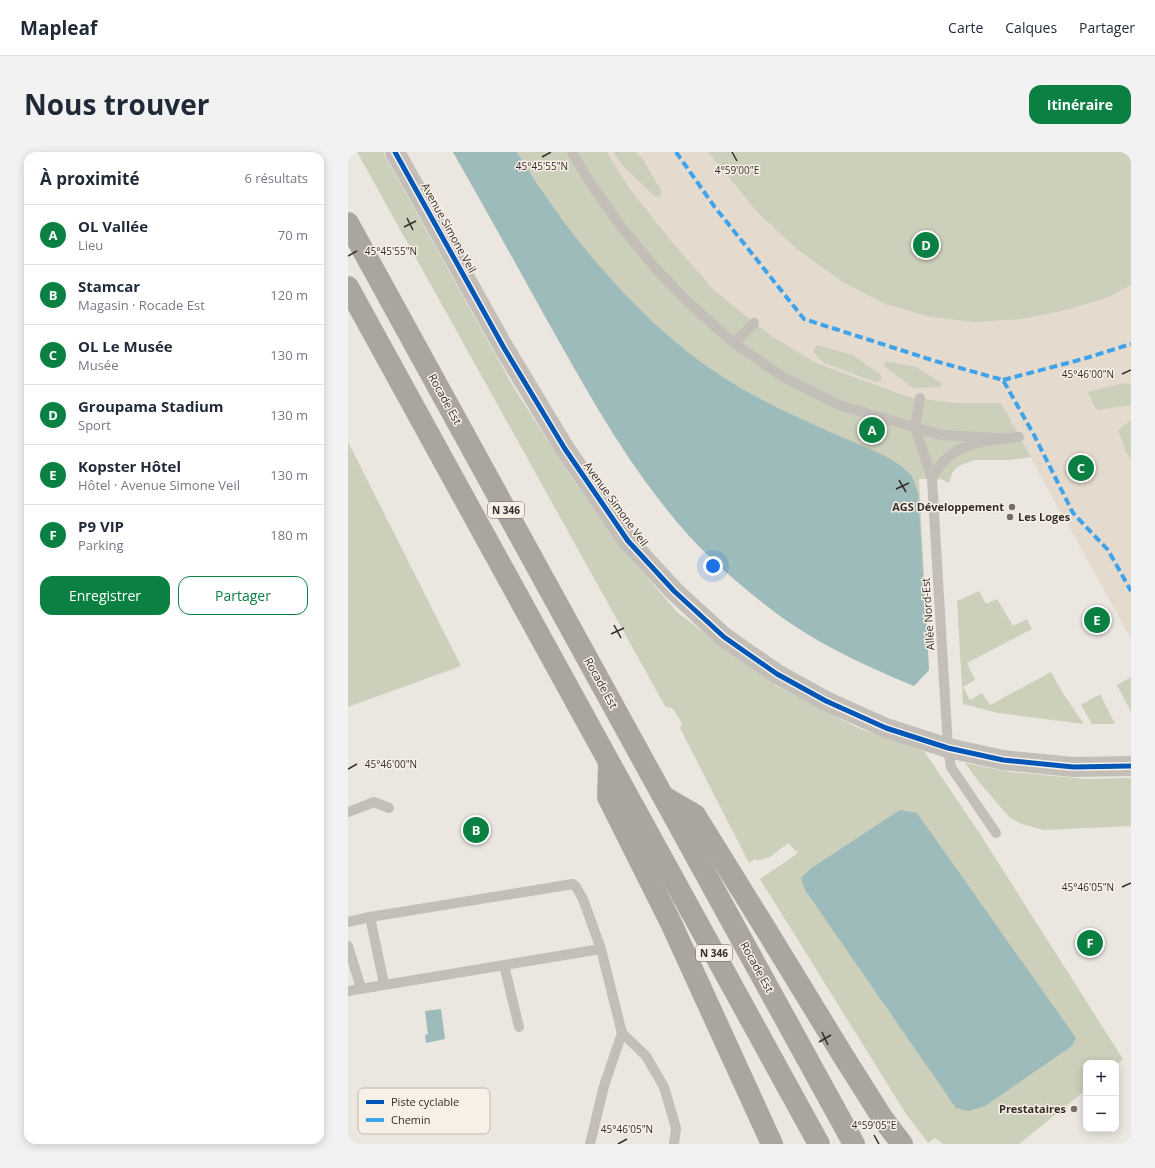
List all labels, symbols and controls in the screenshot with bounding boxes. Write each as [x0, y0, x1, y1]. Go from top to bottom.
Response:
text: Mapleaf [20, 15, 97, 41]
text: Carte [948, 18, 983, 37]
text: Calques [1005, 18, 1057, 37]
text: Partager [1079, 18, 1135, 37]
text: Nous trouver [24, 85, 210, 123]
button: Itinéraire [1029, 85, 1131, 124]
text: 45°45'55"N [516, 159, 568, 173]
text: 4°59'00"E [715, 163, 759, 177]
text: À proximité [40, 167, 139, 190]
text: 6 résultats [244, 169, 308, 187]
street label: Avenue Simone Veil [418, 180, 480, 275]
text: OL Vallée [78, 216, 148, 236]
text: A [49, 226, 57, 244]
text: 70 m [278, 226, 308, 244]
pin: D [913, 230, 939, 260]
text: Lieu [78, 236, 103, 254]
text: 45°45'55"N [365, 244, 417, 258]
text: Stamcar [78, 276, 140, 296]
text: B [49, 286, 57, 304]
text: 120 m [270, 286, 308, 304]
text: Magasin · Rocade Est [78, 296, 205, 314]
text: OL Le Musée [78, 336, 173, 356]
text: C [49, 346, 57, 364]
text: 130 m [270, 346, 308, 364]
text: Musée [78, 356, 118, 374]
text: 45°46'00"N [1062, 367, 1114, 381]
street label: Rocade Est [425, 371, 466, 427]
text: Groupama Stadium [78, 396, 224, 416]
text: D [48, 406, 58, 424]
text: 130 m [270, 406, 308, 424]
pin: A [859, 415, 885, 445]
text: Sport [78, 416, 111, 434]
pin: C [1068, 453, 1094, 483]
text: Kopster Hôtel [78, 456, 181, 476]
street label: Avenue Simone Veil [581, 459, 652, 549]
text: E [49, 466, 57, 484]
text: 130 m [270, 466, 308, 484]
text: Hôtel · Avenue Simone Veil [78, 476, 240, 494]
place label: AGS Développement [892, 499, 1004, 514]
road number: N 346 [488, 502, 524, 518]
marker: AGS Développement [1007, 502, 1017, 512]
place label: Les Loges [1018, 509, 1071, 524]
marker: Les Loges [1005, 512, 1015, 522]
text: P9 VIP [78, 516, 124, 536]
text: F [49, 526, 57, 544]
text: 180 m [270, 526, 308, 544]
text: Parking [78, 536, 124, 554]
your location [703, 556, 723, 576]
button: Enregistrer [40, 576, 170, 615]
button: Partager [178, 576, 308, 615]
street label: Allée Nord-Est [917, 577, 938, 651]
pin: E [1084, 605, 1110, 635]
street label: Rocade Est [581, 655, 622, 711]
text: 45°46'00"N [365, 757, 417, 771]
pin: B [463, 815, 489, 845]
text: 45°46'05"N [1062, 880, 1114, 894]
pin: F [1077, 928, 1103, 958]
street label: Rocade Est [737, 939, 778, 995]
road number: N 346 [696, 945, 732, 961]
map controls [1083, 1060, 1119, 1132]
button: + [1083, 1060, 1119, 1096]
legend [358, 1088, 490, 1134]
text: Piste cyclable [391, 1094, 459, 1109]
button: − [1083, 1096, 1119, 1132]
place label: Prestataires [999, 1101, 1067, 1116]
marker: Prestataires [1069, 1104, 1079, 1114]
text: Chemin [391, 1112, 431, 1127]
text: 4°59'05"E [852, 1118, 896, 1132]
text: 45°46'05"N [601, 1122, 653, 1136]

